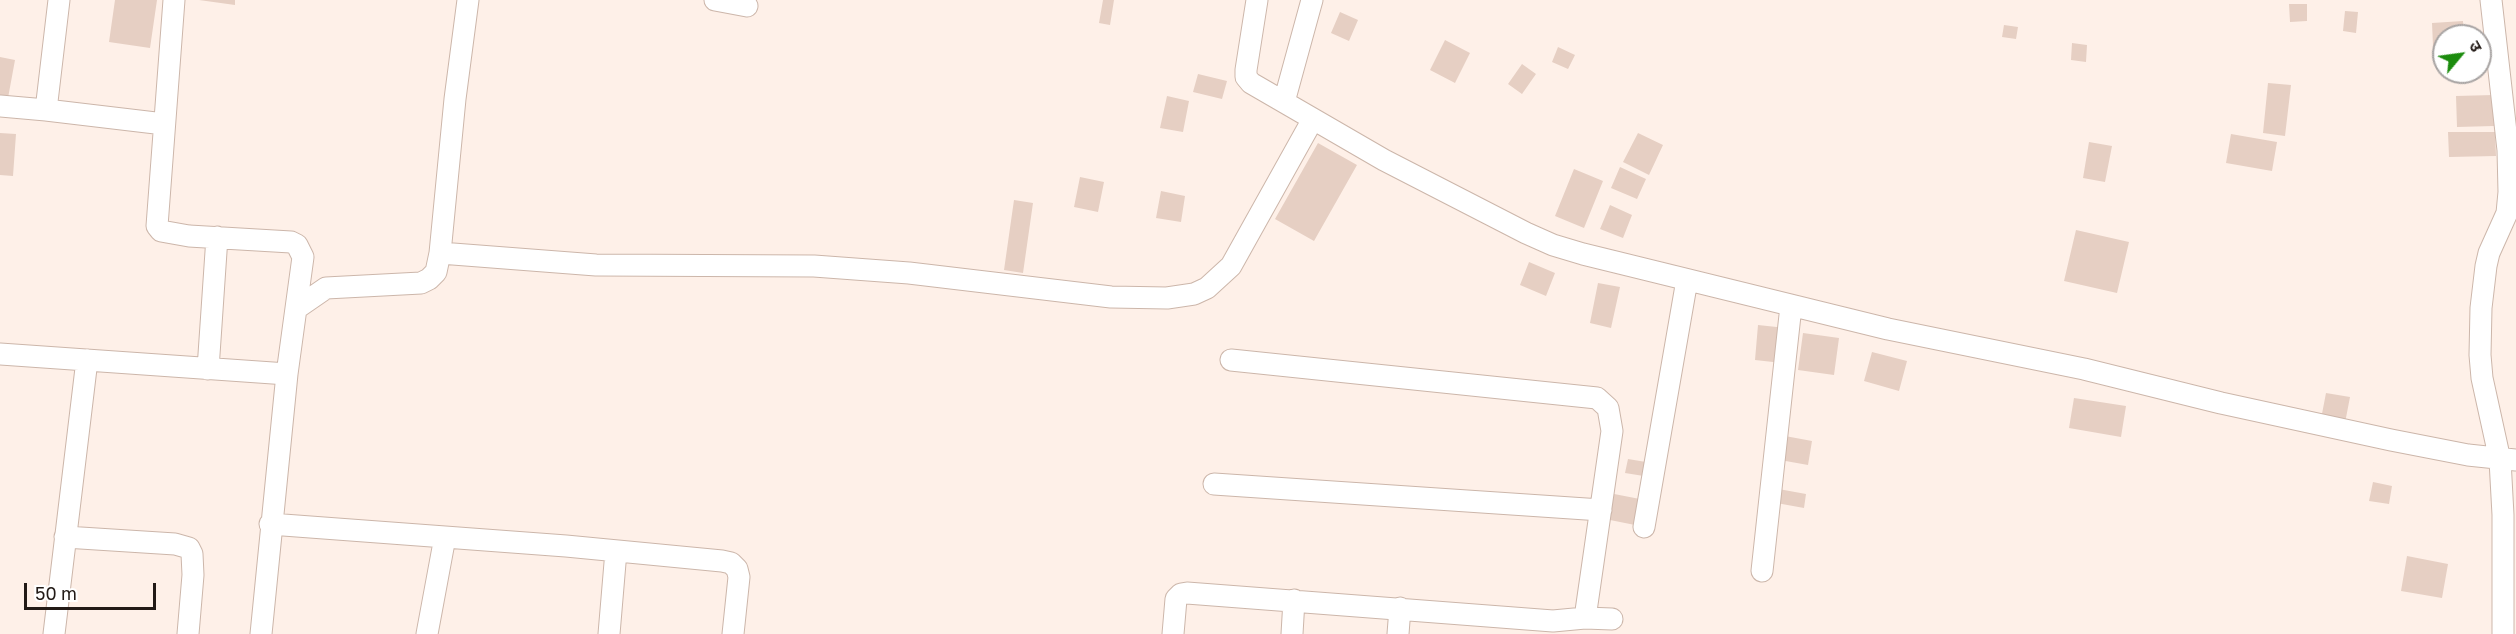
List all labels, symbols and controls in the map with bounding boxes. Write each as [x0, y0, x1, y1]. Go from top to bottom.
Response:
north arrow [2432, 24, 2492, 84]
text: उ [2465, 37, 2487, 55]
scale bar [27, 571, 159, 609]
text: 50 m [35, 582, 77, 604]

